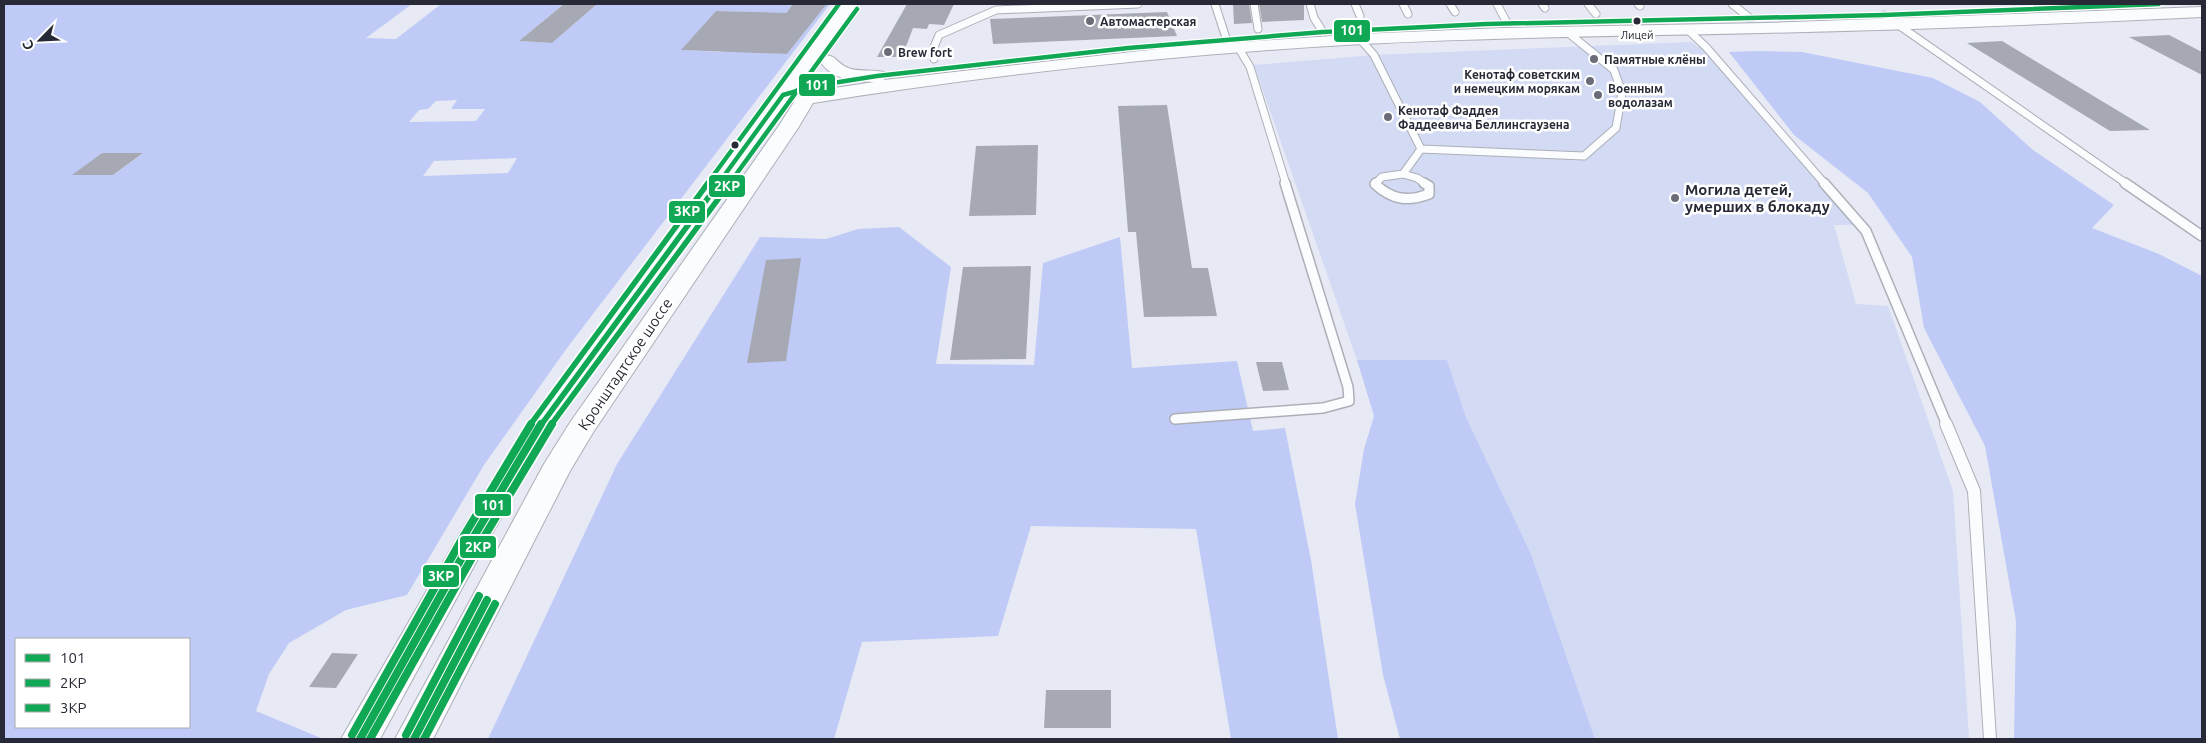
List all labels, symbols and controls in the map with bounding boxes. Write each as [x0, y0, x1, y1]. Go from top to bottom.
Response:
north arrow [15, 15, 65, 65]
marker: Автомастерская [1084, 15, 1096, 27]
place label: Автомастерская [1100, 15, 1196, 28]
marker: Лицей [1632, 16, 1642, 26]
line badge: 101 [1333, 19, 1371, 43]
text: 101 [1340, 22, 1364, 38]
place label: Лицей [1620, 29, 1654, 41]
text: С [19, 38, 37, 53]
marker: Brew fort [882, 46, 894, 58]
place label: Brew fort [898, 46, 952, 59]
marker: Памятные клёны [1588, 53, 1600, 65]
place label: Памятные клёны [1604, 53, 1706, 66]
place label: Кенотаф советским и немецким морякам [1454, 68, 1580, 95]
line badge: 101 [798, 73, 836, 97]
marker: Кенотаф советским и немецким морякам [1584, 75, 1596, 87]
text: 101 [805, 77, 829, 93]
place label: Военным водолазам [1608, 82, 1673, 109]
marker: Военным водолазам [1592, 89, 1604, 101]
place label: Кенотаф Фаддея Фаддеевича Беллинсгаузена [1398, 104, 1569, 131]
marker: Кенотаф Фаддея Фаддеевича Беллинсгаузена [1382, 111, 1394, 123]
unlabelled marker [730, 140, 740, 150]
line badge: 2КР [708, 174, 746, 198]
text: 2КР [714, 178, 740, 194]
place label: Могила детей, умерших в блокаду [1685, 181, 1830, 215]
marker: Могила детей, умерших в блокаду [1669, 192, 1681, 204]
line badge: 3КР [668, 200, 706, 224]
text: 3КР [674, 203, 700, 219]
street label: Кронштадтское шоссе [574, 295, 676, 433]
line badge: 101 [474, 493, 512, 517]
text: 101 [481, 497, 505, 513]
line badge: 2КР [459, 535, 497, 559]
text: 2КР [465, 539, 491, 555]
line badge: 3КР [422, 564, 460, 588]
text: 3КР [428, 568, 454, 584]
legend [15, 638, 190, 728]
text: 101 [60, 649, 85, 666]
text: 2КР [60, 674, 87, 691]
text: 3КР [60, 699, 87, 716]

